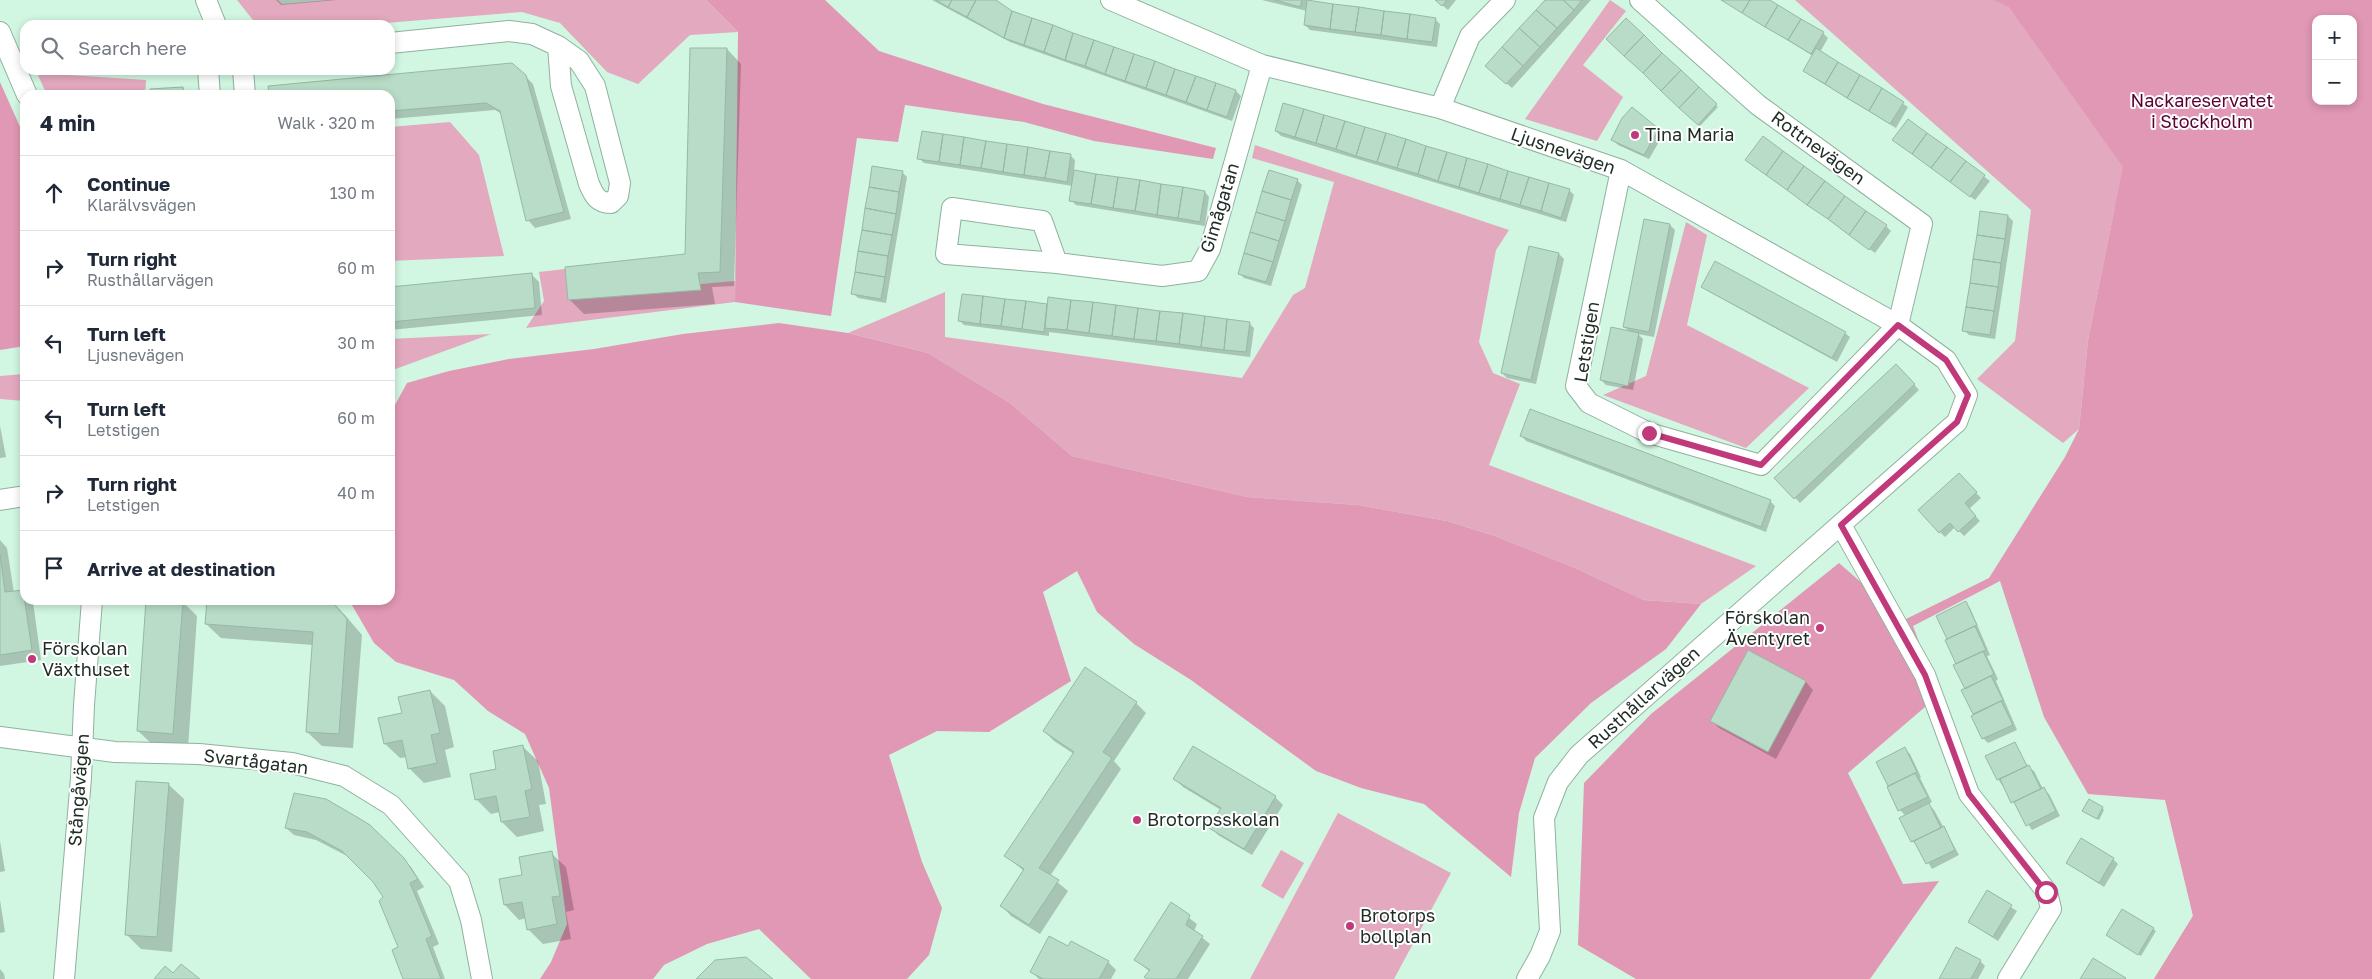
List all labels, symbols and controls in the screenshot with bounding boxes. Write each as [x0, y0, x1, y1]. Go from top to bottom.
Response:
map controls [2312, 15, 2357, 105]
button: + [2312, 15, 2357, 60]
search box [20, 20, 395, 75]
icon: search [38, 34, 66, 62]
text: Search here [78, 36, 187, 59]
button: − [2312, 60, 2357, 105]
park label: Nackareservatet i Stockholm [2130, 89, 2274, 132]
street label: Rottnevägen [1767, 106, 1870, 189]
text: 4 min [40, 110, 95, 136]
text: Walk · 320 m [278, 113, 375, 133]
street label: Ljusnevägen [1508, 122, 1619, 178]
place label: Tina Maria [1645, 123, 1734, 145]
marker: Tina Maria [1629, 129, 1641, 141]
street label: Gimågatan [1195, 160, 1243, 255]
text: Continue [87, 172, 170, 195]
icon: ahead [40, 179, 68, 207]
text: 130 m [330, 183, 375, 203]
text: Klarälvsvägen [87, 195, 196, 215]
text: Turn right [87, 247, 177, 270]
icon: right [40, 254, 68, 282]
text: 60 m [337, 258, 375, 278]
text: Rusthållarvägen [87, 270, 214, 290]
street label: Letstigen [1569, 300, 1603, 384]
text: Turn left [87, 322, 166, 345]
icon: left [40, 329, 68, 357]
text: 30 m [338, 333, 375, 353]
text: Ljusnevägen [87, 345, 184, 365]
text: Turn left [87, 397, 166, 420]
icon: left [40, 404, 68, 432]
text: 60 m [337, 408, 375, 428]
text: Letstigen [87, 420, 160, 440]
route end [1638, 422, 1661, 445]
text: Turn right [87, 472, 177, 495]
icon: right [40, 479, 68, 507]
text: 40 m [337, 483, 375, 503]
text: Letstigen [87, 495, 160, 515]
icon: arrive [40, 554, 68, 582]
text: Arrive at destination [87, 557, 275, 580]
place label: Förskolan Äventyret [1725, 606, 1810, 649]
marker: Förskolan Äventyret [1814, 622, 1826, 634]
place label: Förskolan Växthuset [42, 637, 130, 680]
street label: Rusthållarvägen [1583, 641, 1704, 753]
marker: Förskolan Växthuset [26, 653, 38, 665]
street label: Stångåvägen [63, 733, 93, 847]
street label: Svartågatan [203, 744, 310, 778]
place label: Brotorpsskolan [1147, 808, 1279, 830]
marker: Brotorpsskolan [1131, 814, 1143, 826]
route start [2035, 881, 2058, 904]
place label: Brotorps bollplan [1360, 904, 1435, 947]
marker: Brotorps bollplan [1344, 920, 1356, 932]

